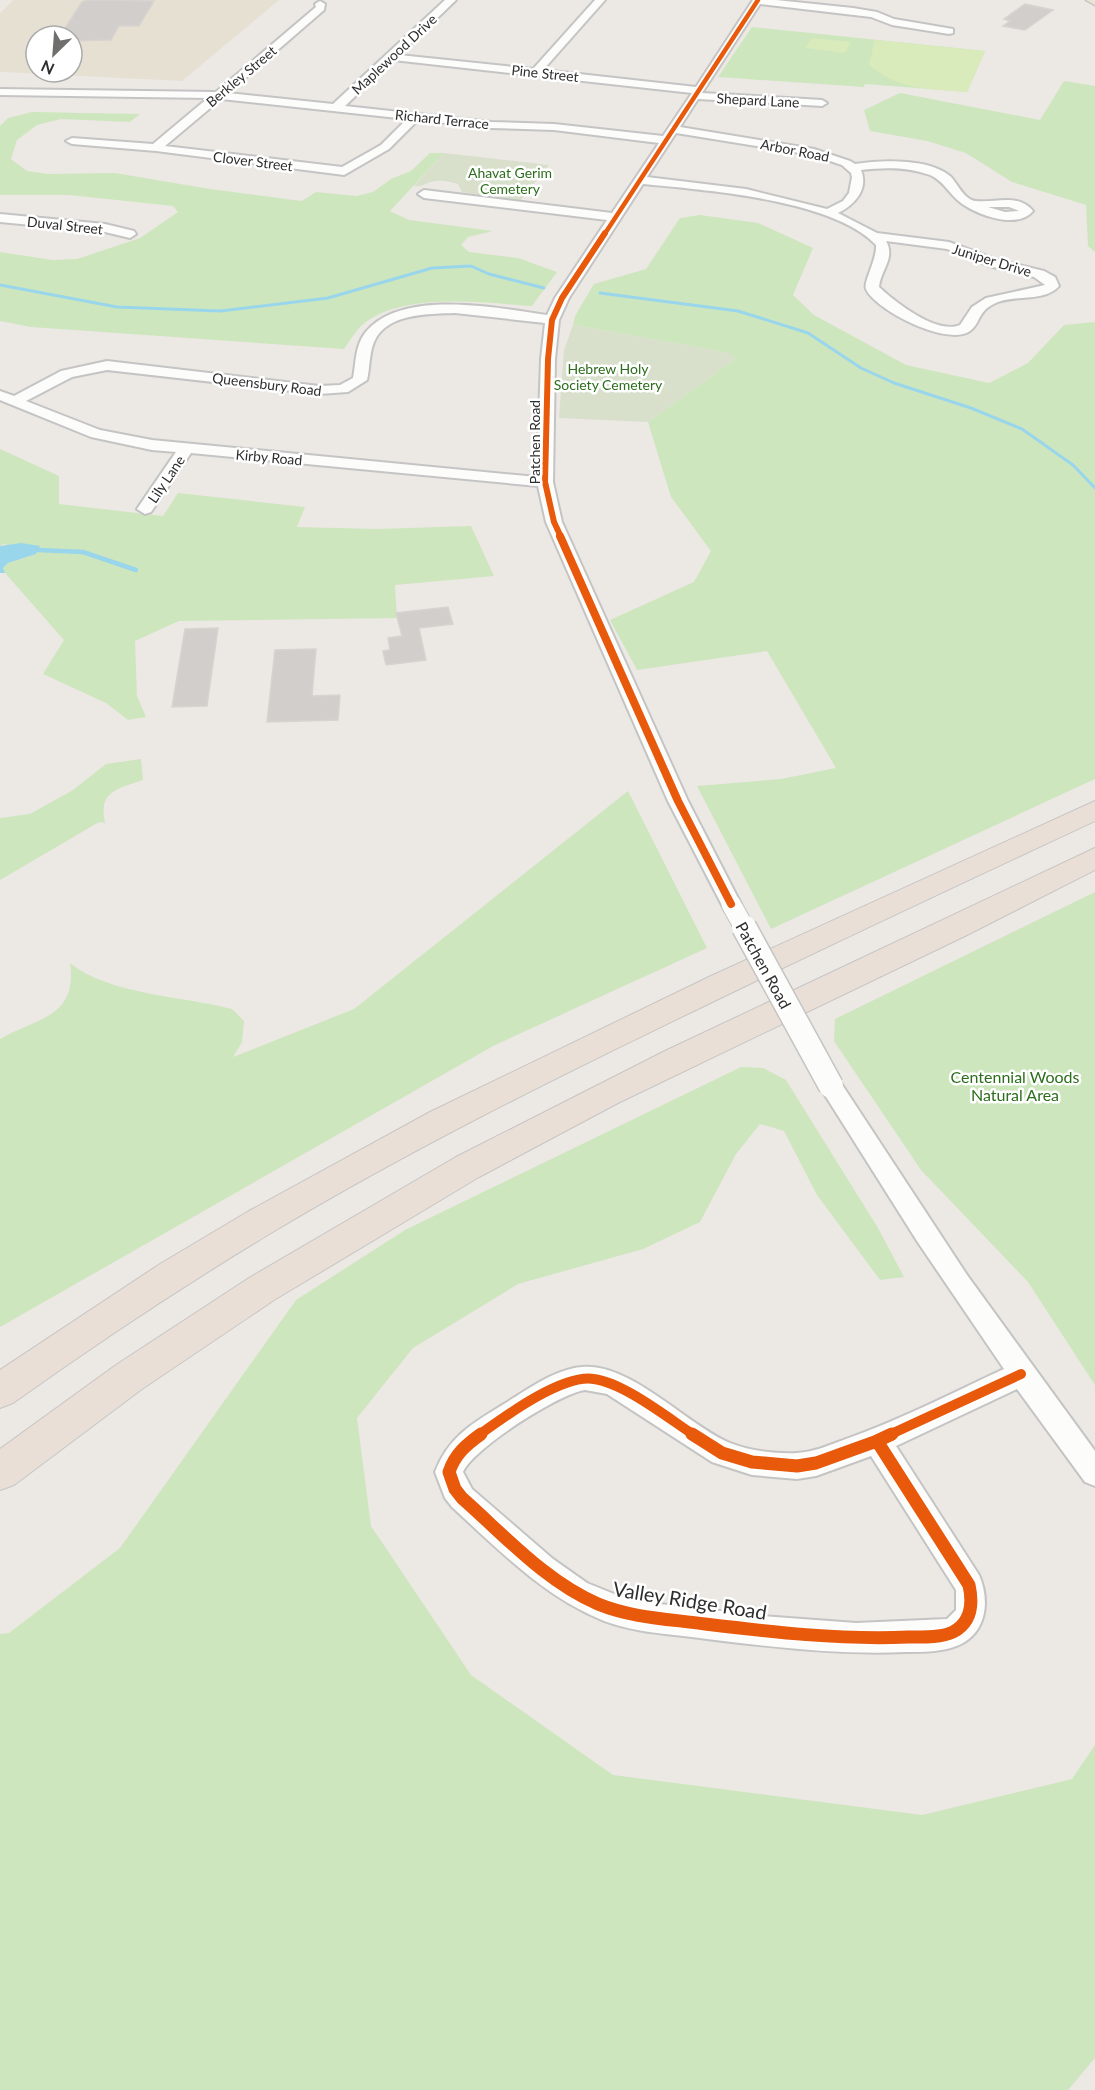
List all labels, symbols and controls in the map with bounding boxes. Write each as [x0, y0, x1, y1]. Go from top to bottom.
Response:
street label: Maplewood Drive [348, 10, 440, 98]
north arrow [24, 24, 84, 84]
street label: Berkley Street [202, 42, 280, 110]
text: N [38, 57, 57, 79]
street label: Pine Street [511, 61, 579, 85]
street label: Shepard Lane [716, 89, 800, 111]
street label: Richard Terrace [394, 106, 490, 132]
street label: Arbor Road [759, 135, 831, 165]
street label: Clover Street [212, 148, 294, 174]
park label: Ahavat Gerim Cemetery [468, 164, 552, 197]
street label: Duval Street [26, 213, 104, 237]
street label: Juniper Drive [950, 240, 1034, 280]
park label: Hebrew Holy Society Cemetery [554, 360, 663, 393]
street label: Queensbury Road [211, 369, 323, 399]
street label: Patchen Road [526, 400, 543, 484]
street label: Kirby Road [235, 446, 303, 468]
street label: Lily Lane [144, 452, 188, 506]
street label: Patchen Road [732, 918, 796, 1012]
park label: Centennial Woods Natural Area [951, 1067, 1080, 1104]
street label: Valley Ridge Road [611, 1576, 769, 1624]

